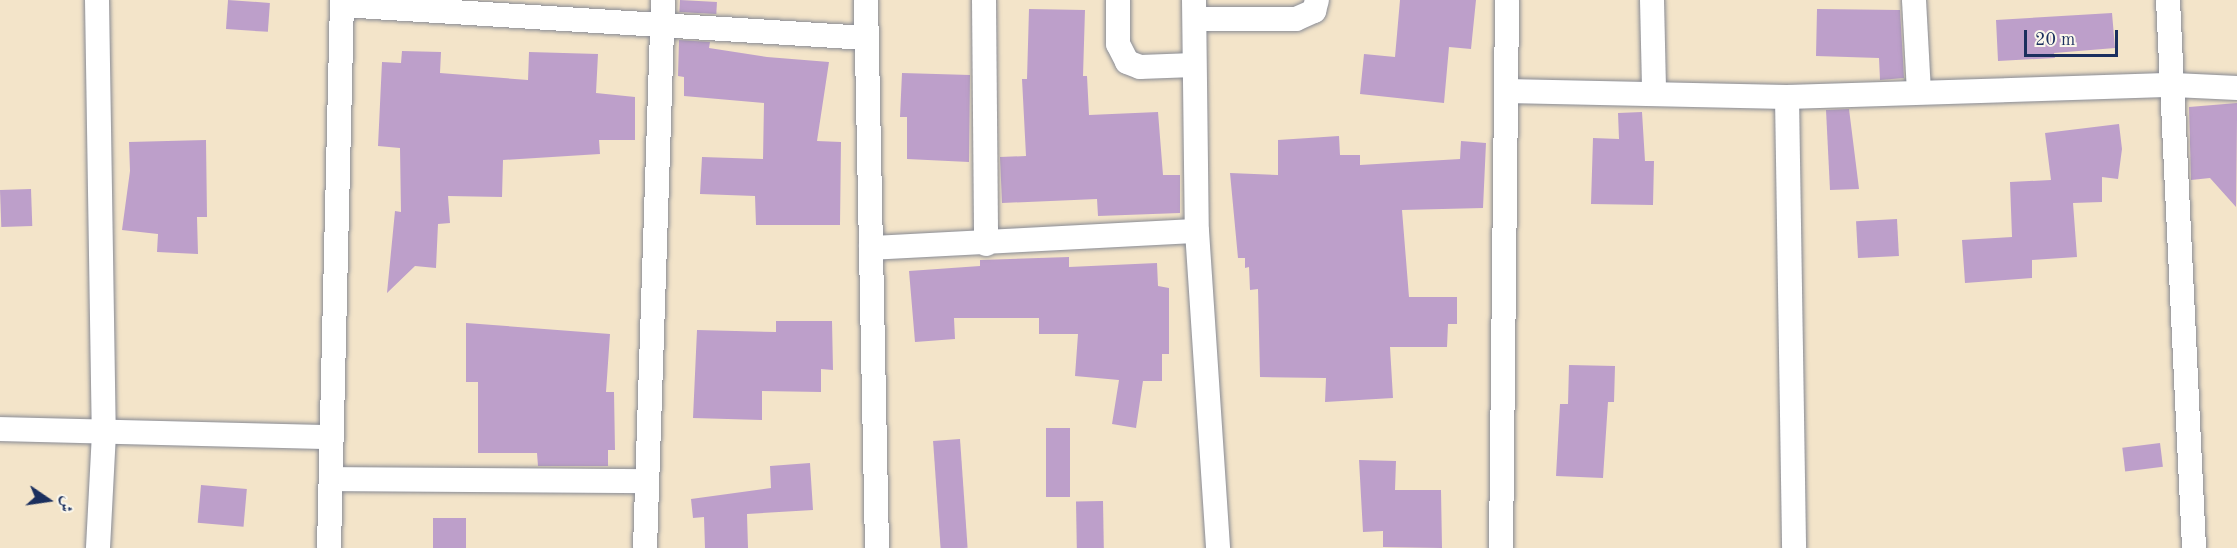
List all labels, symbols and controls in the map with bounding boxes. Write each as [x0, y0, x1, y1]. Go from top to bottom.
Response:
scale bar [2027, 18, 2122, 56]
text: 20 m [2035, 31, 2075, 49]
north arrow [18, 470, 78, 530]
text: ش [56, 495, 75, 514]

